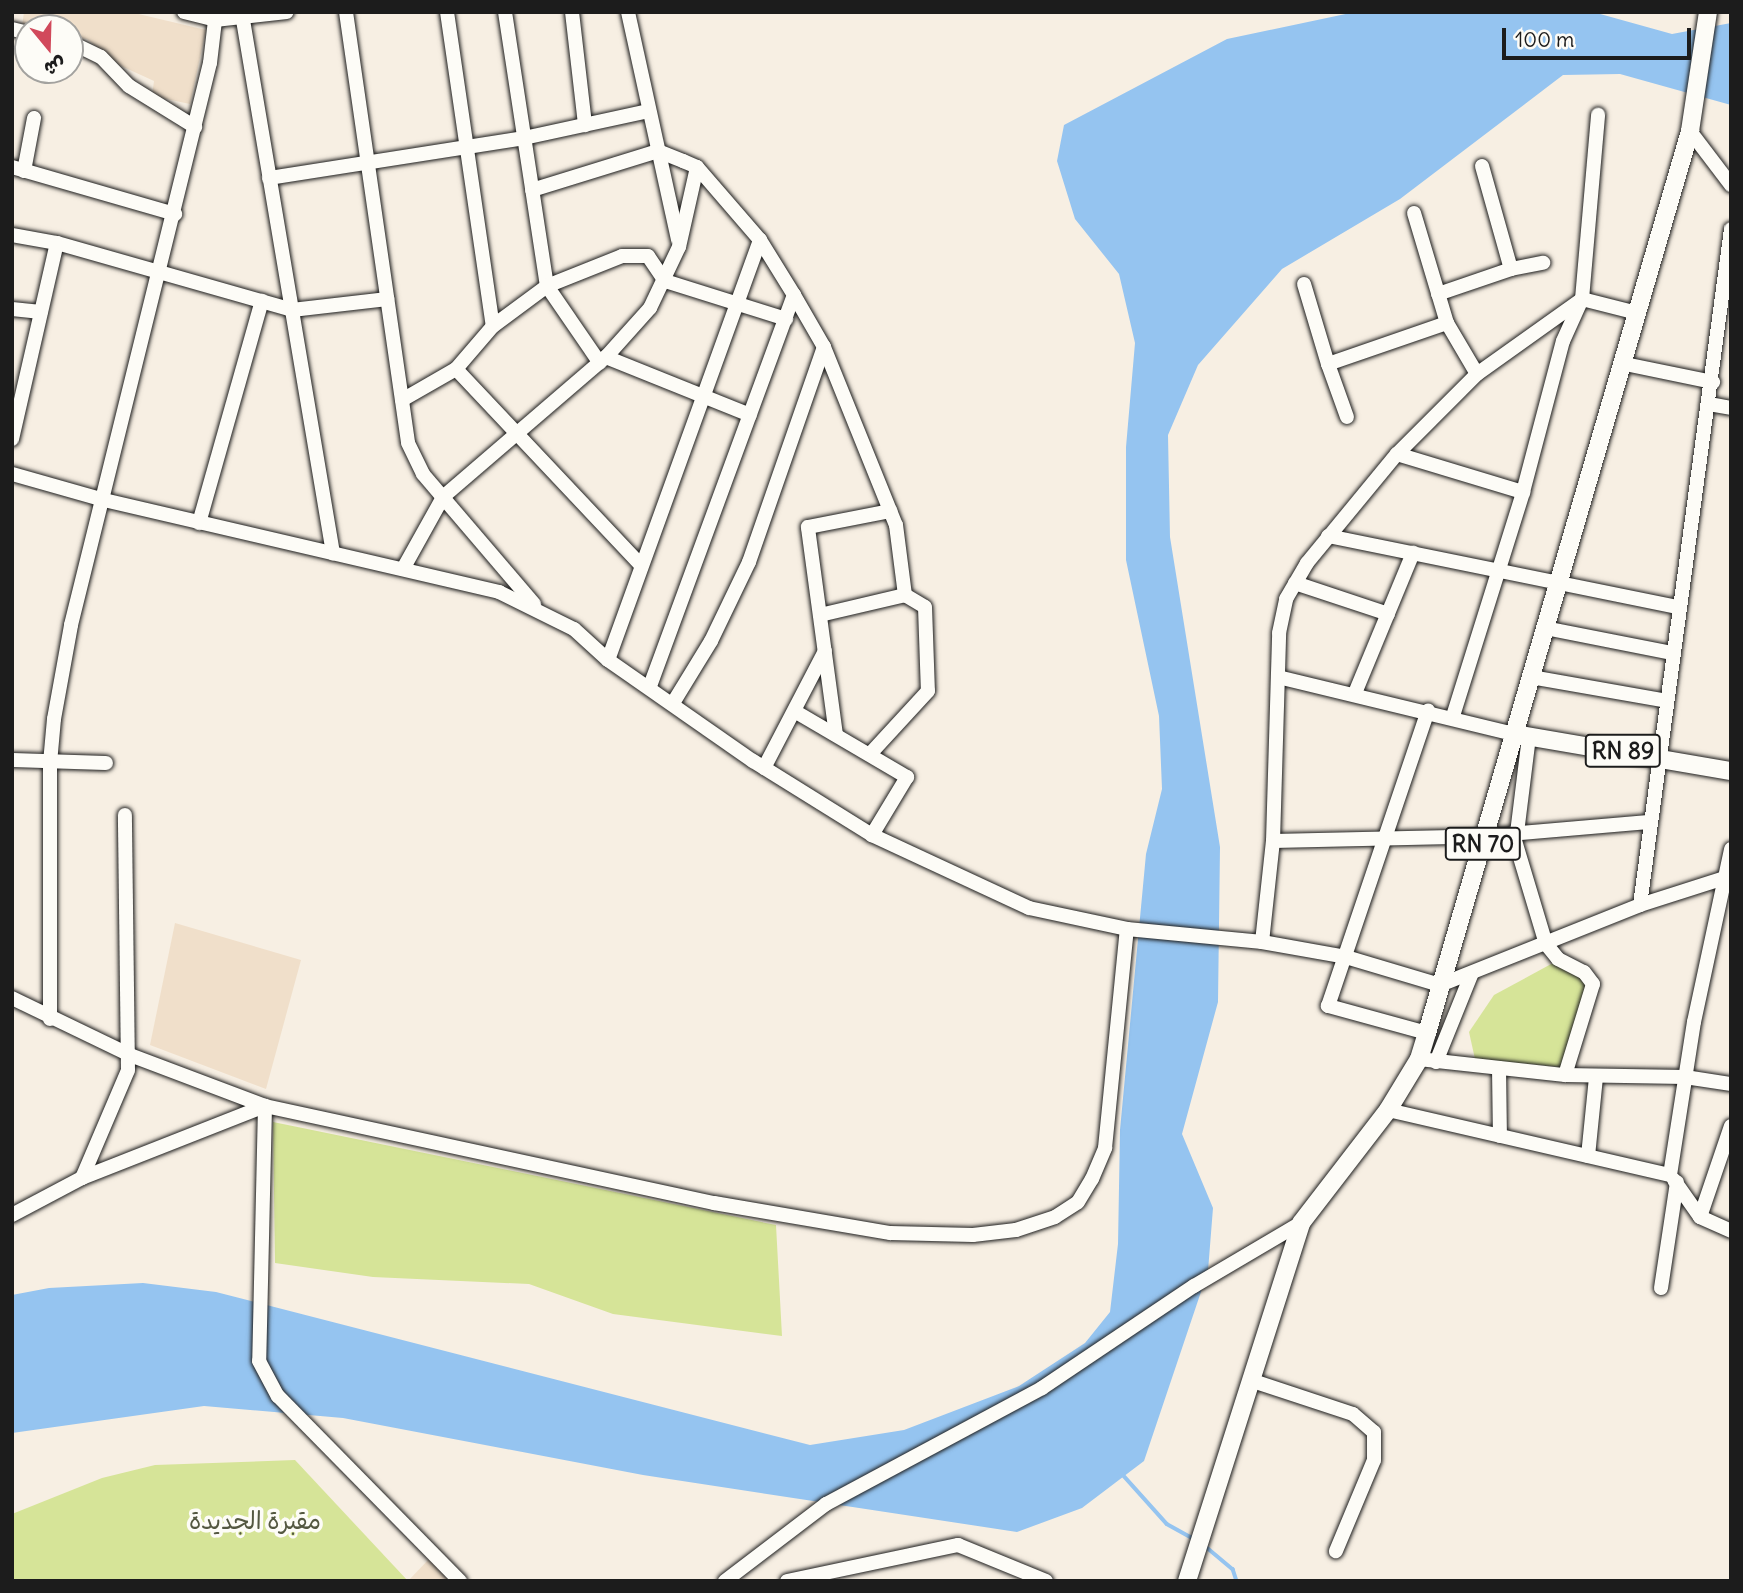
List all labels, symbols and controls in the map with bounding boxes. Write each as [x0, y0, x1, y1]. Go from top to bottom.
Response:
north arrow [14, 14, 84, 84]
scale bar [1505, 14, 1694, 58]
text: 100 m [1515, 26, 1574, 53]
text: ش [41, 52, 69, 82]
road number: RN 89 [1584, 732, 1662, 771]
road number: RN 70 [1444, 824, 1522, 864]
park label: مقبرة الجديدة [189, 1507, 321, 1535]

